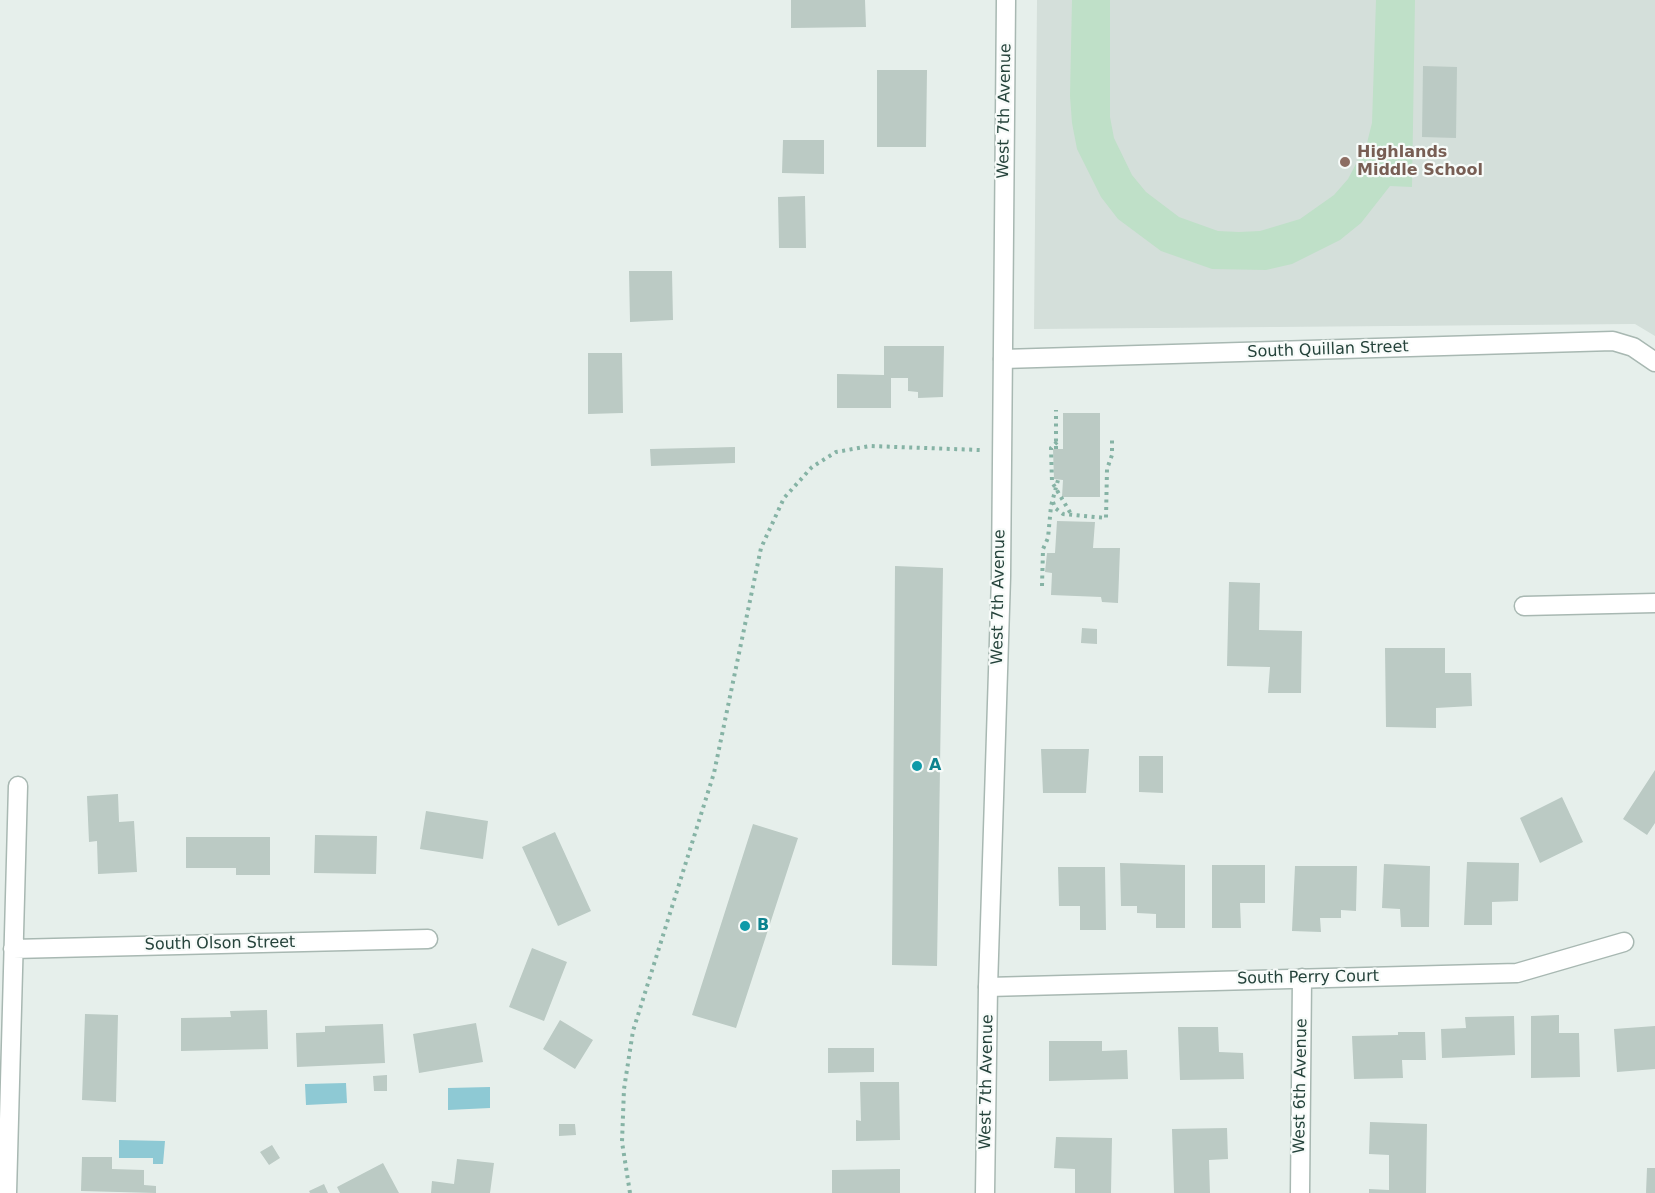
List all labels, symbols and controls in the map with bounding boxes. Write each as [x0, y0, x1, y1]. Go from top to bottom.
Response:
street label: West 7th Avenue [994, 43, 1016, 179]
place label: Highlands Middle School [1357, 143, 1483, 181]
marker: Highlands Middle School [1338, 155, 1352, 169]
street label: South Quillan Street [1247, 338, 1409, 362]
street label: West 7th Avenue [988, 529, 1010, 665]
place label: A [929, 756, 941, 776]
marker: A [910, 759, 924, 773]
place label: B [757, 916, 769, 936]
marker: B [738, 919, 752, 933]
street label: South Olson Street [145, 933, 295, 955]
street label: South Perry Court [1237, 967, 1379, 989]
street label: West 7th Avenue [976, 1014, 998, 1150]
street label: West 6th Avenue [1290, 1018, 1312, 1154]

